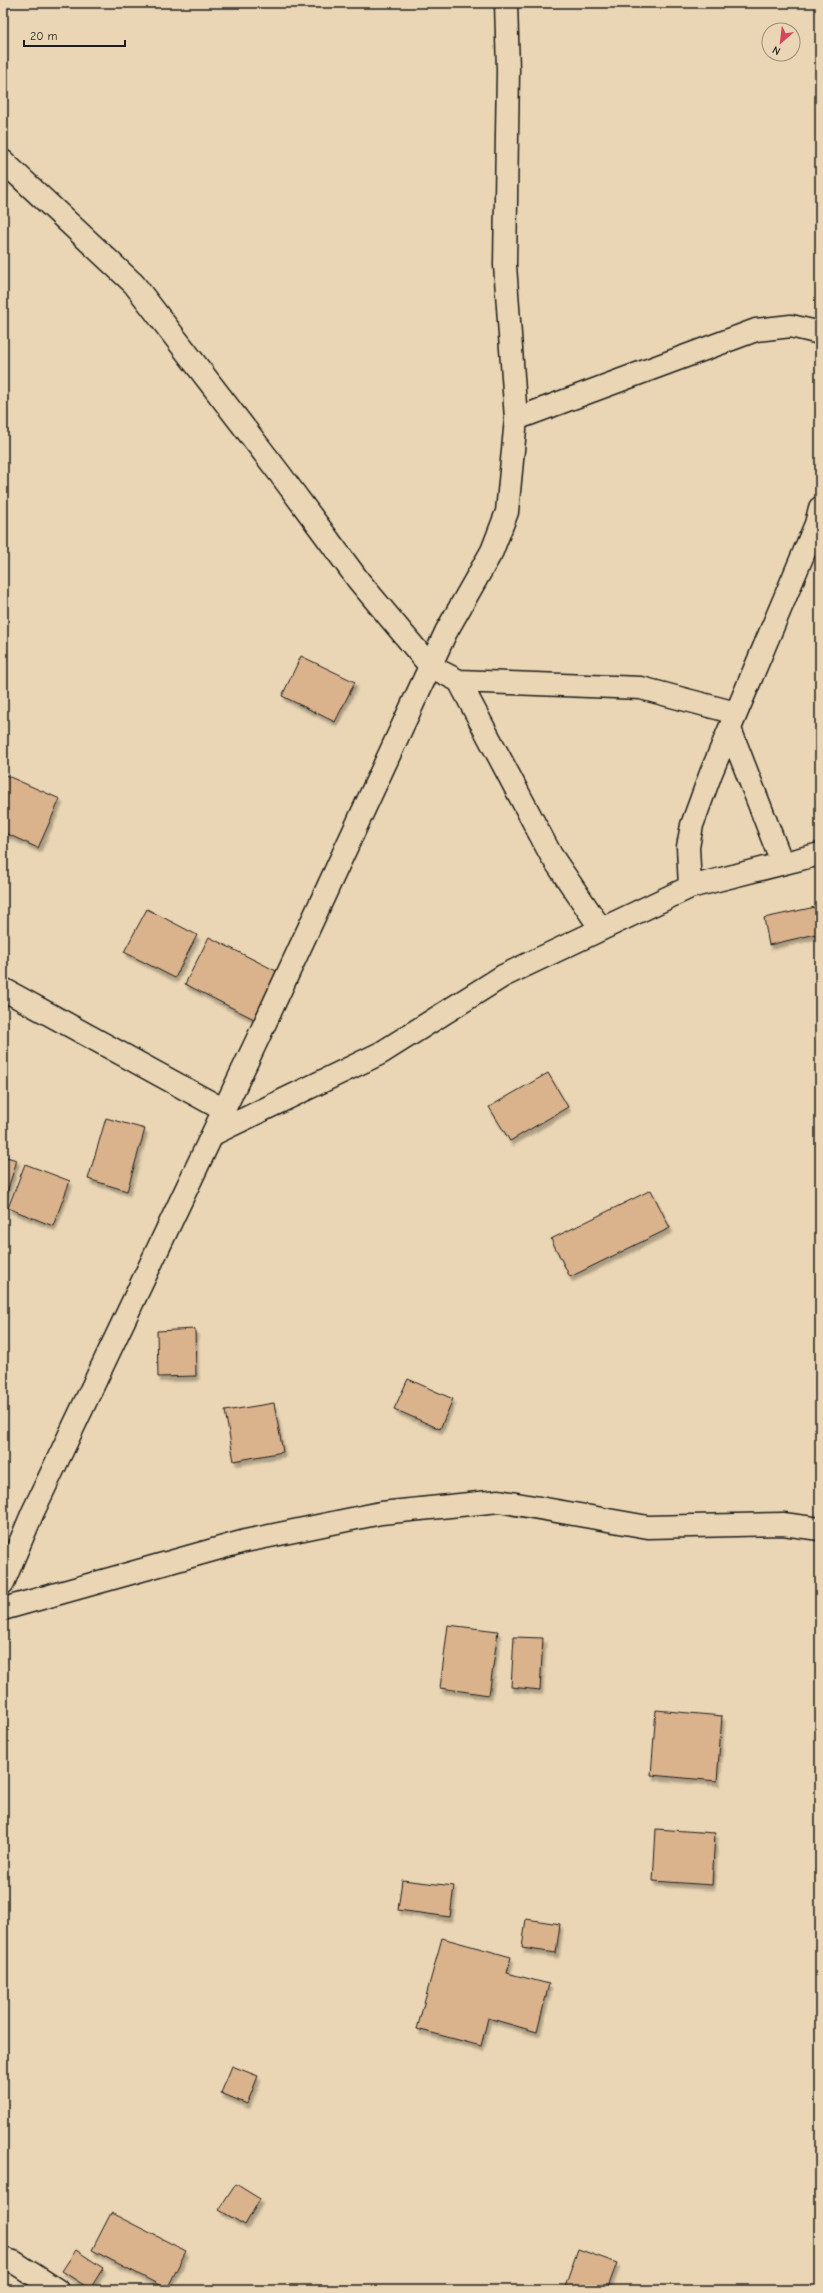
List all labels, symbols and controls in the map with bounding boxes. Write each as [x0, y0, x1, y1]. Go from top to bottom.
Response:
scale bar [24, 22, 125, 48]
north arrow [761, 22, 801, 62]
text: 20 m [30, 29, 58, 43]
text: N [770, 43, 783, 58]

